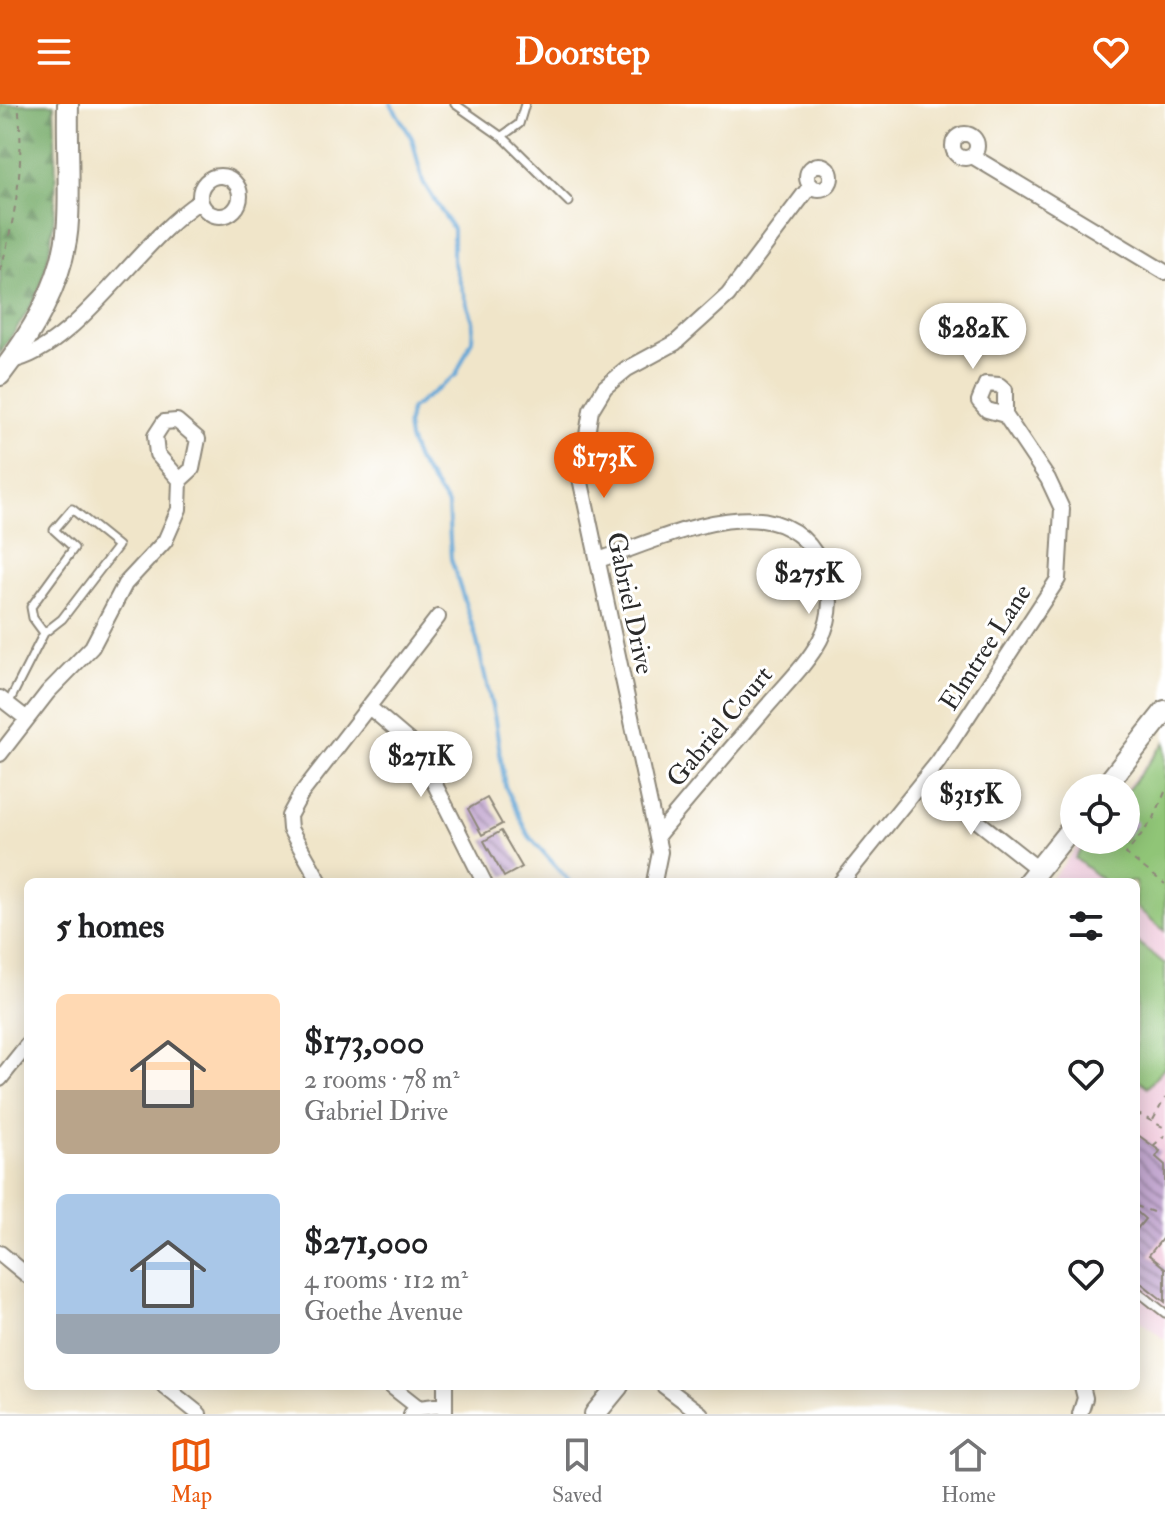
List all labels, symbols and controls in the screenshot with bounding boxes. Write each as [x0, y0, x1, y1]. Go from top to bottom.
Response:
icon: menu [32, 30, 76, 74]
text: Doorstep [515, 30, 650, 75]
icon: heart [1089, 30, 1133, 74]
pin: $282K [917, 303, 1029, 371]
text: $282K [937, 313, 1009, 345]
pin: $173K [548, 432, 660, 500]
text: $173K [572, 442, 636, 474]
street label: Gabriel Drive [599, 529, 661, 677]
pin: $275K [753, 548, 865, 616]
text: $275K [774, 558, 844, 590]
street label: Elmtree Lane [933, 578, 1039, 717]
street label: Gabriel Court [660, 660, 780, 794]
pin: $271K [365, 731, 477, 799]
text: $271K [387, 741, 455, 773]
pin: $315K [915, 769, 1027, 837]
map controls [1060, 774, 1140, 854]
button: locate [1060, 774, 1140, 854]
text: $315K [939, 779, 1003, 811]
icon: filters [1064, 904, 1108, 948]
text: 5 homes [56, 905, 164, 948]
text: $173,000 [304, 1021, 424, 1064]
icon: home [120, 1026, 216, 1122]
icon: heart [1064, 1052, 1108, 1096]
text: 2 rooms · 78 m² [304, 1064, 460, 1096]
text: Gabriel Drive [304, 1096, 448, 1128]
text: $271,000 [304, 1221, 429, 1264]
icon: home [120, 1226, 216, 1322]
icon: heart [1064, 1252, 1108, 1296]
text: 4 rooms · 112 m² [304, 1264, 468, 1296]
text: Goethe Avenue [304, 1296, 463, 1328]
tab: Map [169, 1433, 213, 1509]
tab: Saved [552, 1433, 602, 1509]
tab: Home [941, 1433, 996, 1509]

